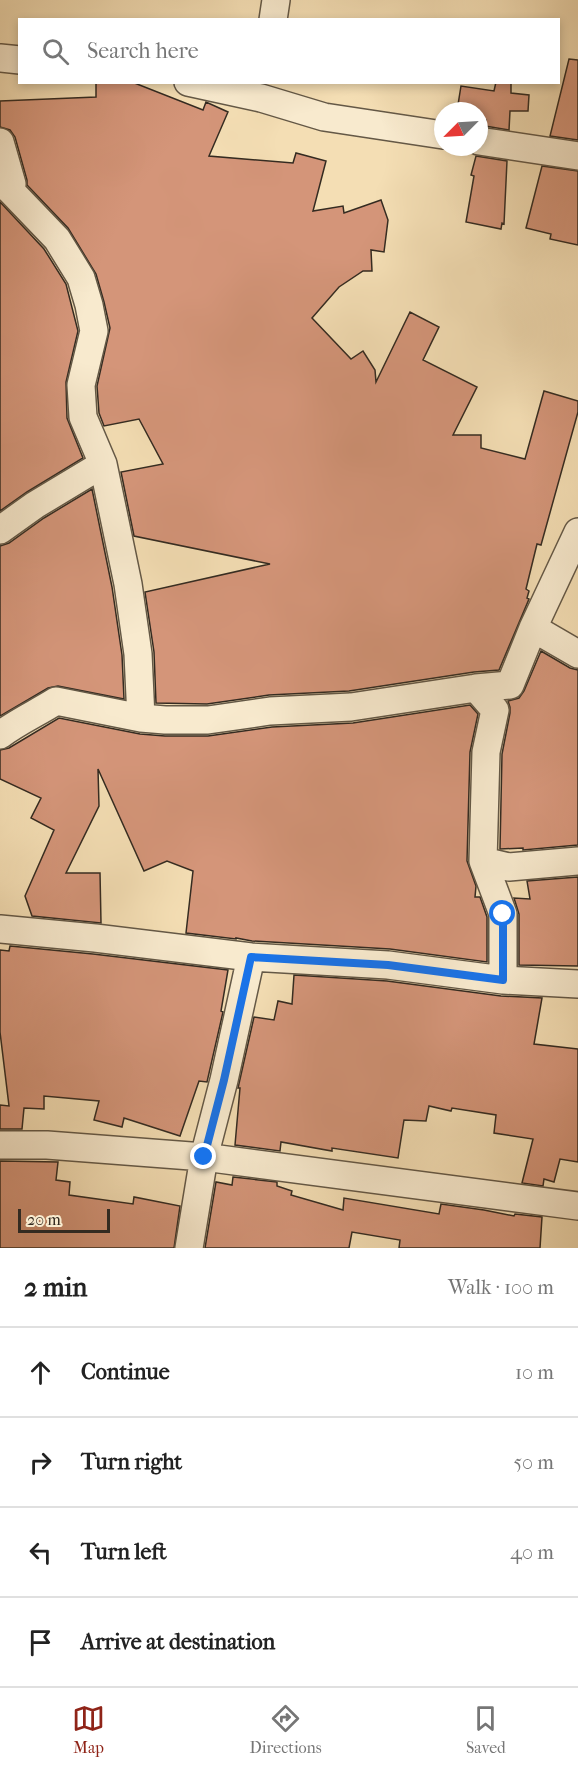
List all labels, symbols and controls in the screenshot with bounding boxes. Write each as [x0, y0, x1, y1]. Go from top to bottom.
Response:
search box [18, 18, 560, 84]
icon: search [39, 35, 72, 68]
text: Search here [87, 38, 199, 64]
north arrow [434, 102, 488, 156]
route start [489, 900, 515, 926]
route end [190, 1143, 216, 1169]
scale bar [18, 1206, 110, 1234]
text: 20 m [27, 1210, 61, 1229]
text: 2 min [24, 1272, 87, 1303]
text: Walk · 100 m [448, 1276, 554, 1299]
icon: ahead [24, 1356, 57, 1389]
text: Continue [81, 1359, 170, 1385]
text: 10 m [515, 1361, 554, 1384]
icon: right [24, 1446, 57, 1479]
text: Turn right [81, 1449, 182, 1475]
text: 50 m [513, 1451, 554, 1474]
icon: left [24, 1536, 57, 1569]
text: Turn left [81, 1539, 167, 1565]
text: 40 m [510, 1541, 554, 1564]
icon: arrive [24, 1626, 57, 1659]
text: Arrive at destination [81, 1629, 275, 1655]
tab: Map [72, 1702, 105, 1757]
tab: Directions [250, 1702, 322, 1757]
tab: Saved [466, 1702, 506, 1757]

